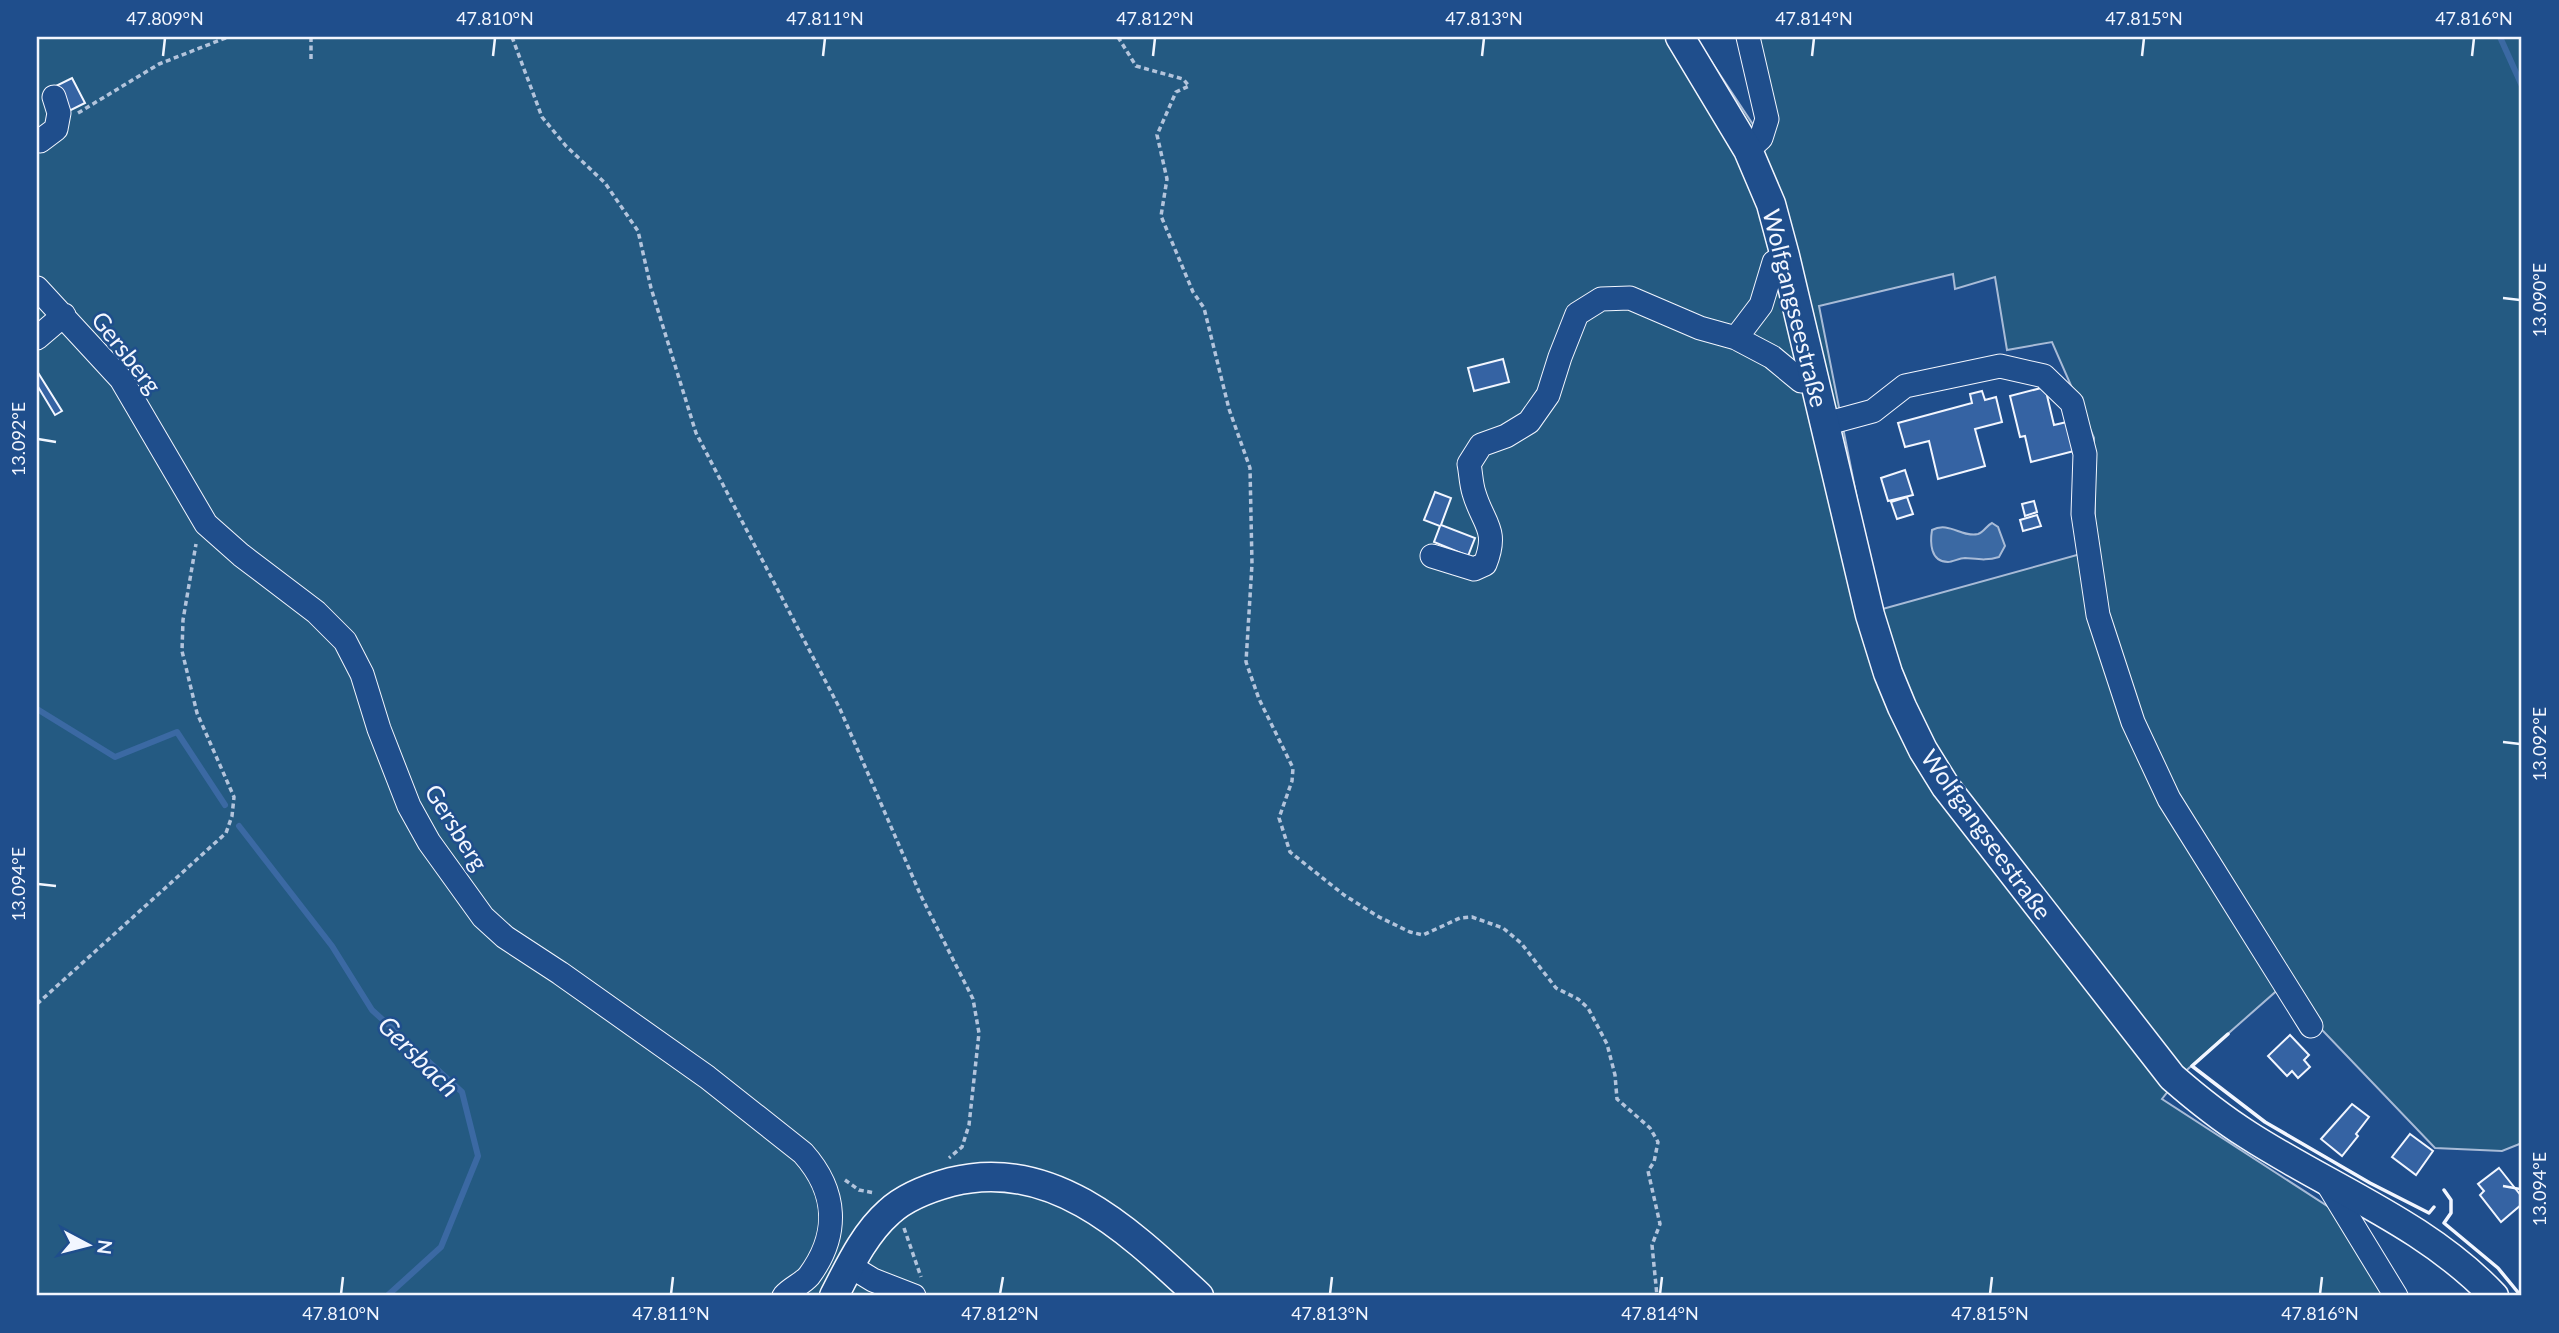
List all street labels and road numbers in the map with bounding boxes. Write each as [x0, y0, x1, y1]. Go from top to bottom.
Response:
street label: Wolfgangseestraße [1757, 206, 1835, 410]
street label: Gersberg [86, 305, 168, 399]
street label: Wolfgangseestraße [1916, 743, 2058, 925]
street label: Gersberg [419, 779, 495, 875]

